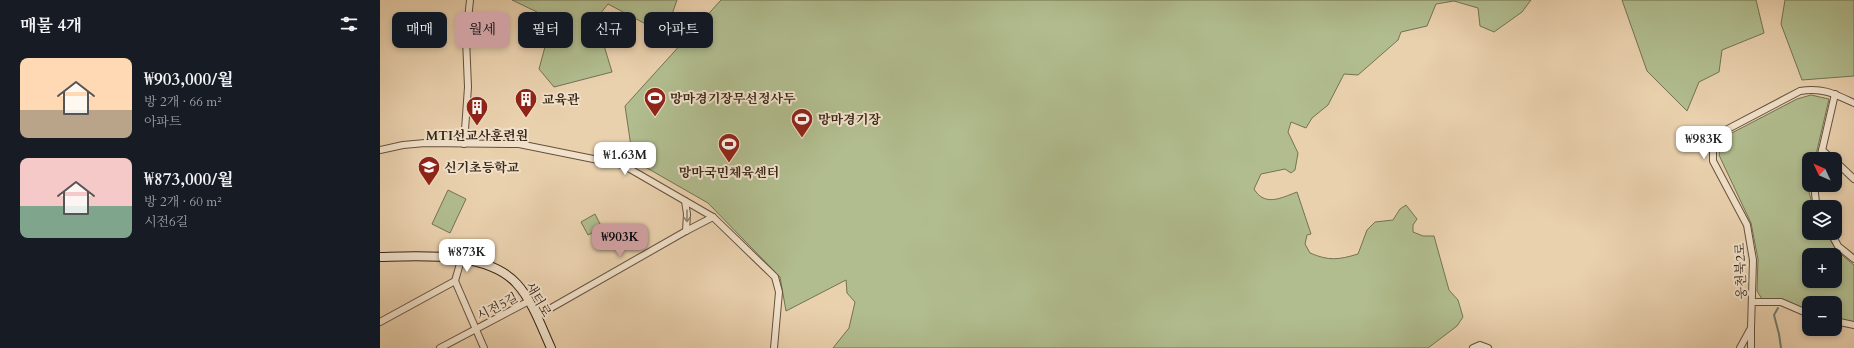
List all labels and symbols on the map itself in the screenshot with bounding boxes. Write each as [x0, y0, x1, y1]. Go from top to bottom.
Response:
sports icon: 망마경기장무선정사두 [642, 85, 668, 118]
building icon: 교육관 [513, 86, 539, 119]
place label: 망마경기장무선정사두 [670, 90, 796, 108]
place label: 교육관 [542, 91, 580, 109]
building icon: MTI선교사훈련원 [464, 94, 490, 127]
sports icon: 망마경기장 [789, 106, 815, 139]
place label: 망마경기장 [818, 111, 881, 129]
pin: ₩983K [1676, 126, 1732, 160]
place label: MTI선교사훈련원 [426, 127, 528, 145]
sports icon: 망마국민체육센터 [716, 131, 742, 164]
pin: ₩1.63M [592, 142, 658, 176]
north arrow [1802, 152, 1842, 192]
school or university icon: 신기초등학교 [416, 154, 442, 187]
place label: 신기초등학교 [444, 159, 520, 177]
place label: 망마국민체육센터 [679, 164, 779, 182]
one-way arrow [683, 209, 691, 222]
pin: ₩903K [592, 224, 648, 258]
pin: ₩873K [439, 239, 495, 273]
street label: 웅천북2로 [1731, 242, 1751, 300]
street label: 새터로 [521, 279, 556, 321]
street label: 시전5길 [474, 289, 521, 325]

